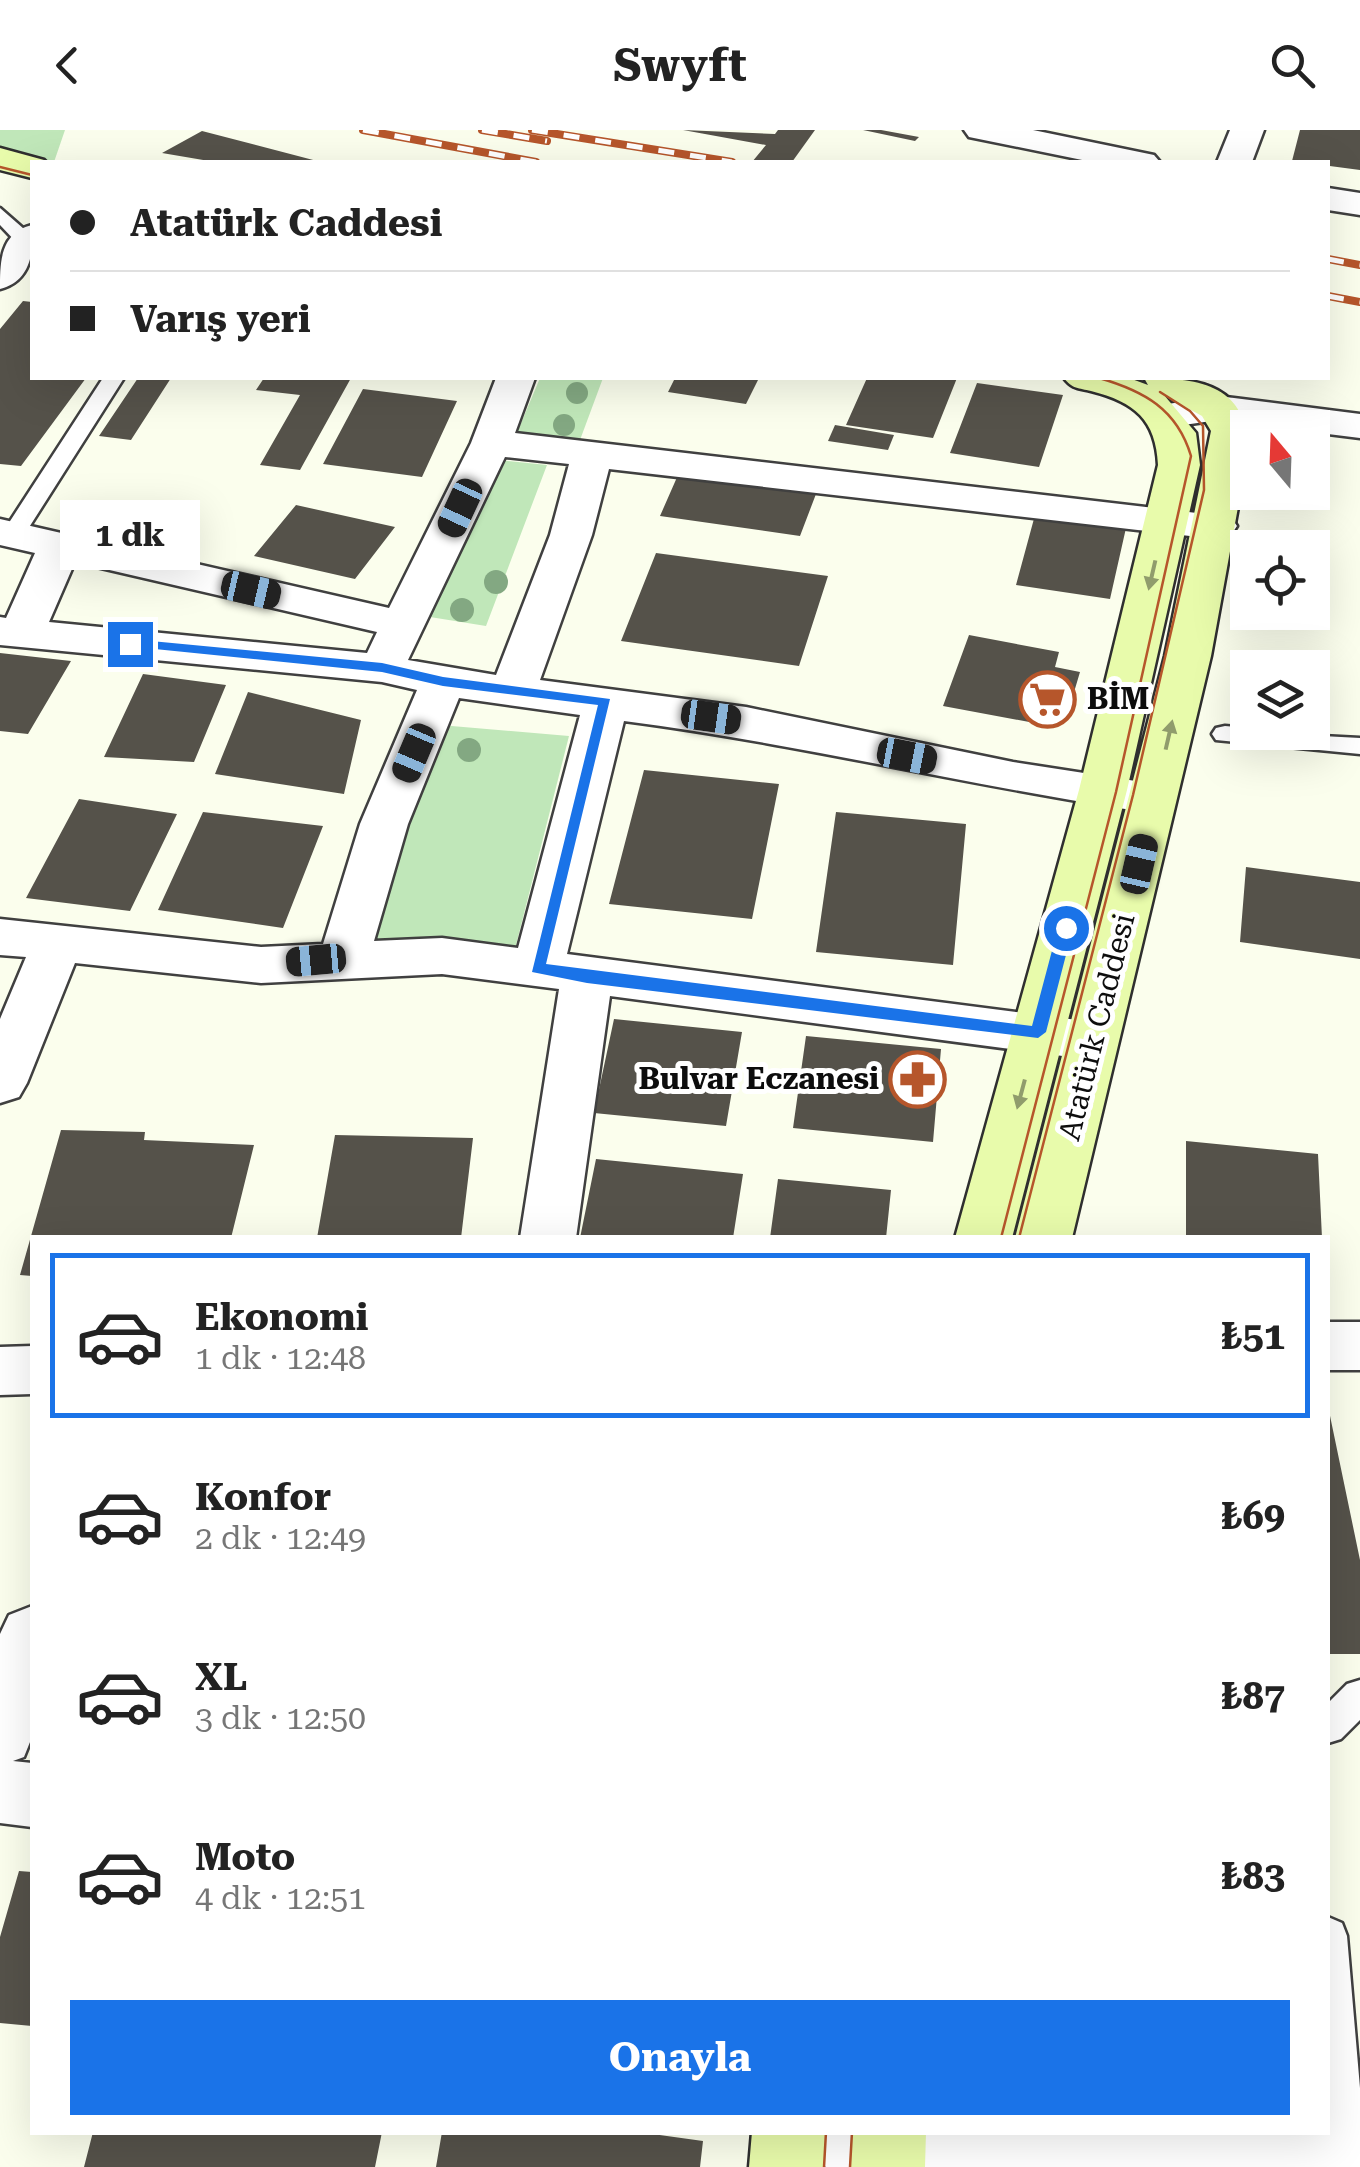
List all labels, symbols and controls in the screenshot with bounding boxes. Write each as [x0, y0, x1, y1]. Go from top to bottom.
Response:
icon: back [40, 38, 95, 93]
icon: search [1265, 38, 1320, 93]
text: Swyft [613, 39, 747, 92]
text: Atatürk Caddesi [130, 201, 442, 245]
text: Varış yeri [130, 297, 311, 341]
north arrow [1230, 410, 1330, 510]
map controls [1230, 410, 1330, 750]
car [434, 474, 486, 542]
callout: 1 dk [60, 499, 200, 569]
text: 1 dk [95, 516, 165, 554]
button: locate [1230, 530, 1330, 630]
one-way arrow [1144, 560, 1159, 591]
car [218, 569, 284, 611]
route end [108, 622, 153, 667]
button: layers [1230, 650, 1330, 750]
supermarket icon: BİM [1018, 669, 1078, 729]
place label: BİM [1087, 680, 1149, 716]
car [679, 698, 743, 736]
car [388, 720, 440, 786]
one-way arrow [1162, 720, 1177, 751]
car [875, 736, 939, 776]
car [1118, 831, 1160, 897]
route start [1044, 906, 1089, 951]
street label: Atatürk Caddesi [1051, 910, 1142, 1144]
car [285, 942, 347, 978]
pharmacy icon: Bulvar Eczanesi [888, 1049, 948, 1109]
place label: Bulvar Eczanesi [639, 1061, 879, 1096]
one-way arrow [1013, 1079, 1029, 1110]
icon: car [75, 1291, 165, 1381]
text: Ekonomi [195, 1295, 368, 1339]
text: ₺51 [1221, 1314, 1285, 1358]
text: 1 dk · 12:48 [195, 1339, 366, 1377]
icon: car [75, 1471, 165, 1561]
text: Konfor [195, 1475, 331, 1519]
text: ₺69 [1221, 1494, 1285, 1538]
text: 2 dk · 12:49 [195, 1519, 366, 1557]
icon: car [75, 1651, 165, 1741]
text: XL [195, 1655, 247, 1699]
text: ₺87 [1221, 1674, 1285, 1718]
text: 3 dk · 12:50 [195, 1699, 366, 1737]
icon: car [75, 1831, 165, 1921]
text: Moto [195, 1835, 295, 1879]
text: ₺83 [1221, 1854, 1285, 1898]
text: 4 dk · 12:51 [195, 1879, 366, 1917]
button: Onayla [70, 2000, 1290, 2115]

